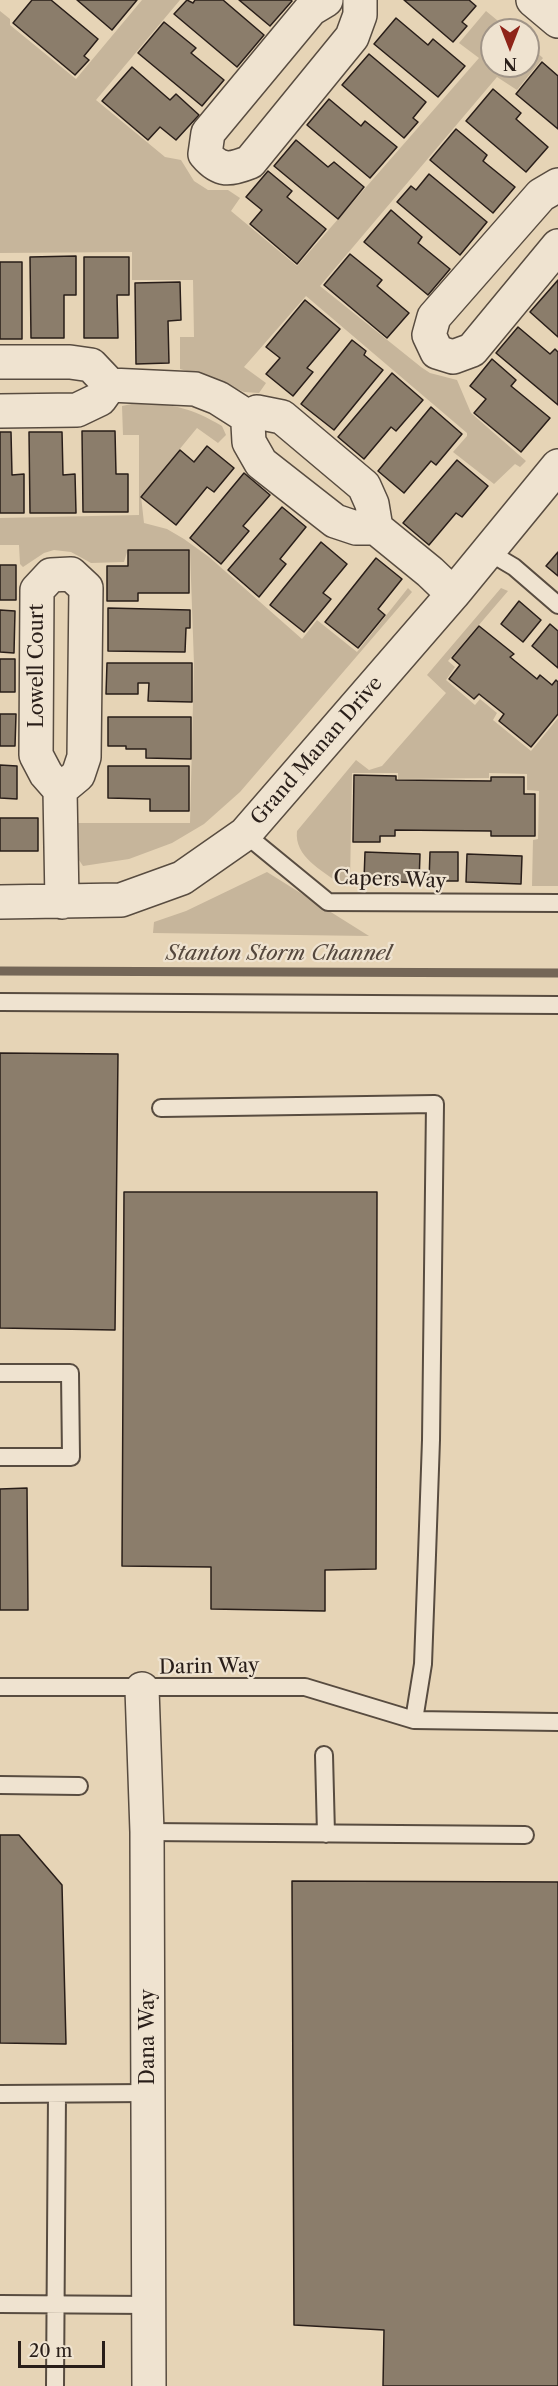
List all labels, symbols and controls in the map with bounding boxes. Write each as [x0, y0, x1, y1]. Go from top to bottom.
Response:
north arrow [480, 18, 540, 78]
text: N [503, 54, 517, 74]
street label: Lowell Court [25, 604, 49, 728]
street label: Grand Manan Drive [246, 672, 388, 830]
street label: Capers Way [333, 866, 447, 894]
water label: Stanton Storm Channel [166, 941, 392, 967]
street label: Darin Way [159, 1654, 259, 1680]
street label: Dana Way [136, 1989, 160, 2085]
scale bar [21, 2329, 108, 2367]
text: 20 m [29, 2340, 72, 2362]

